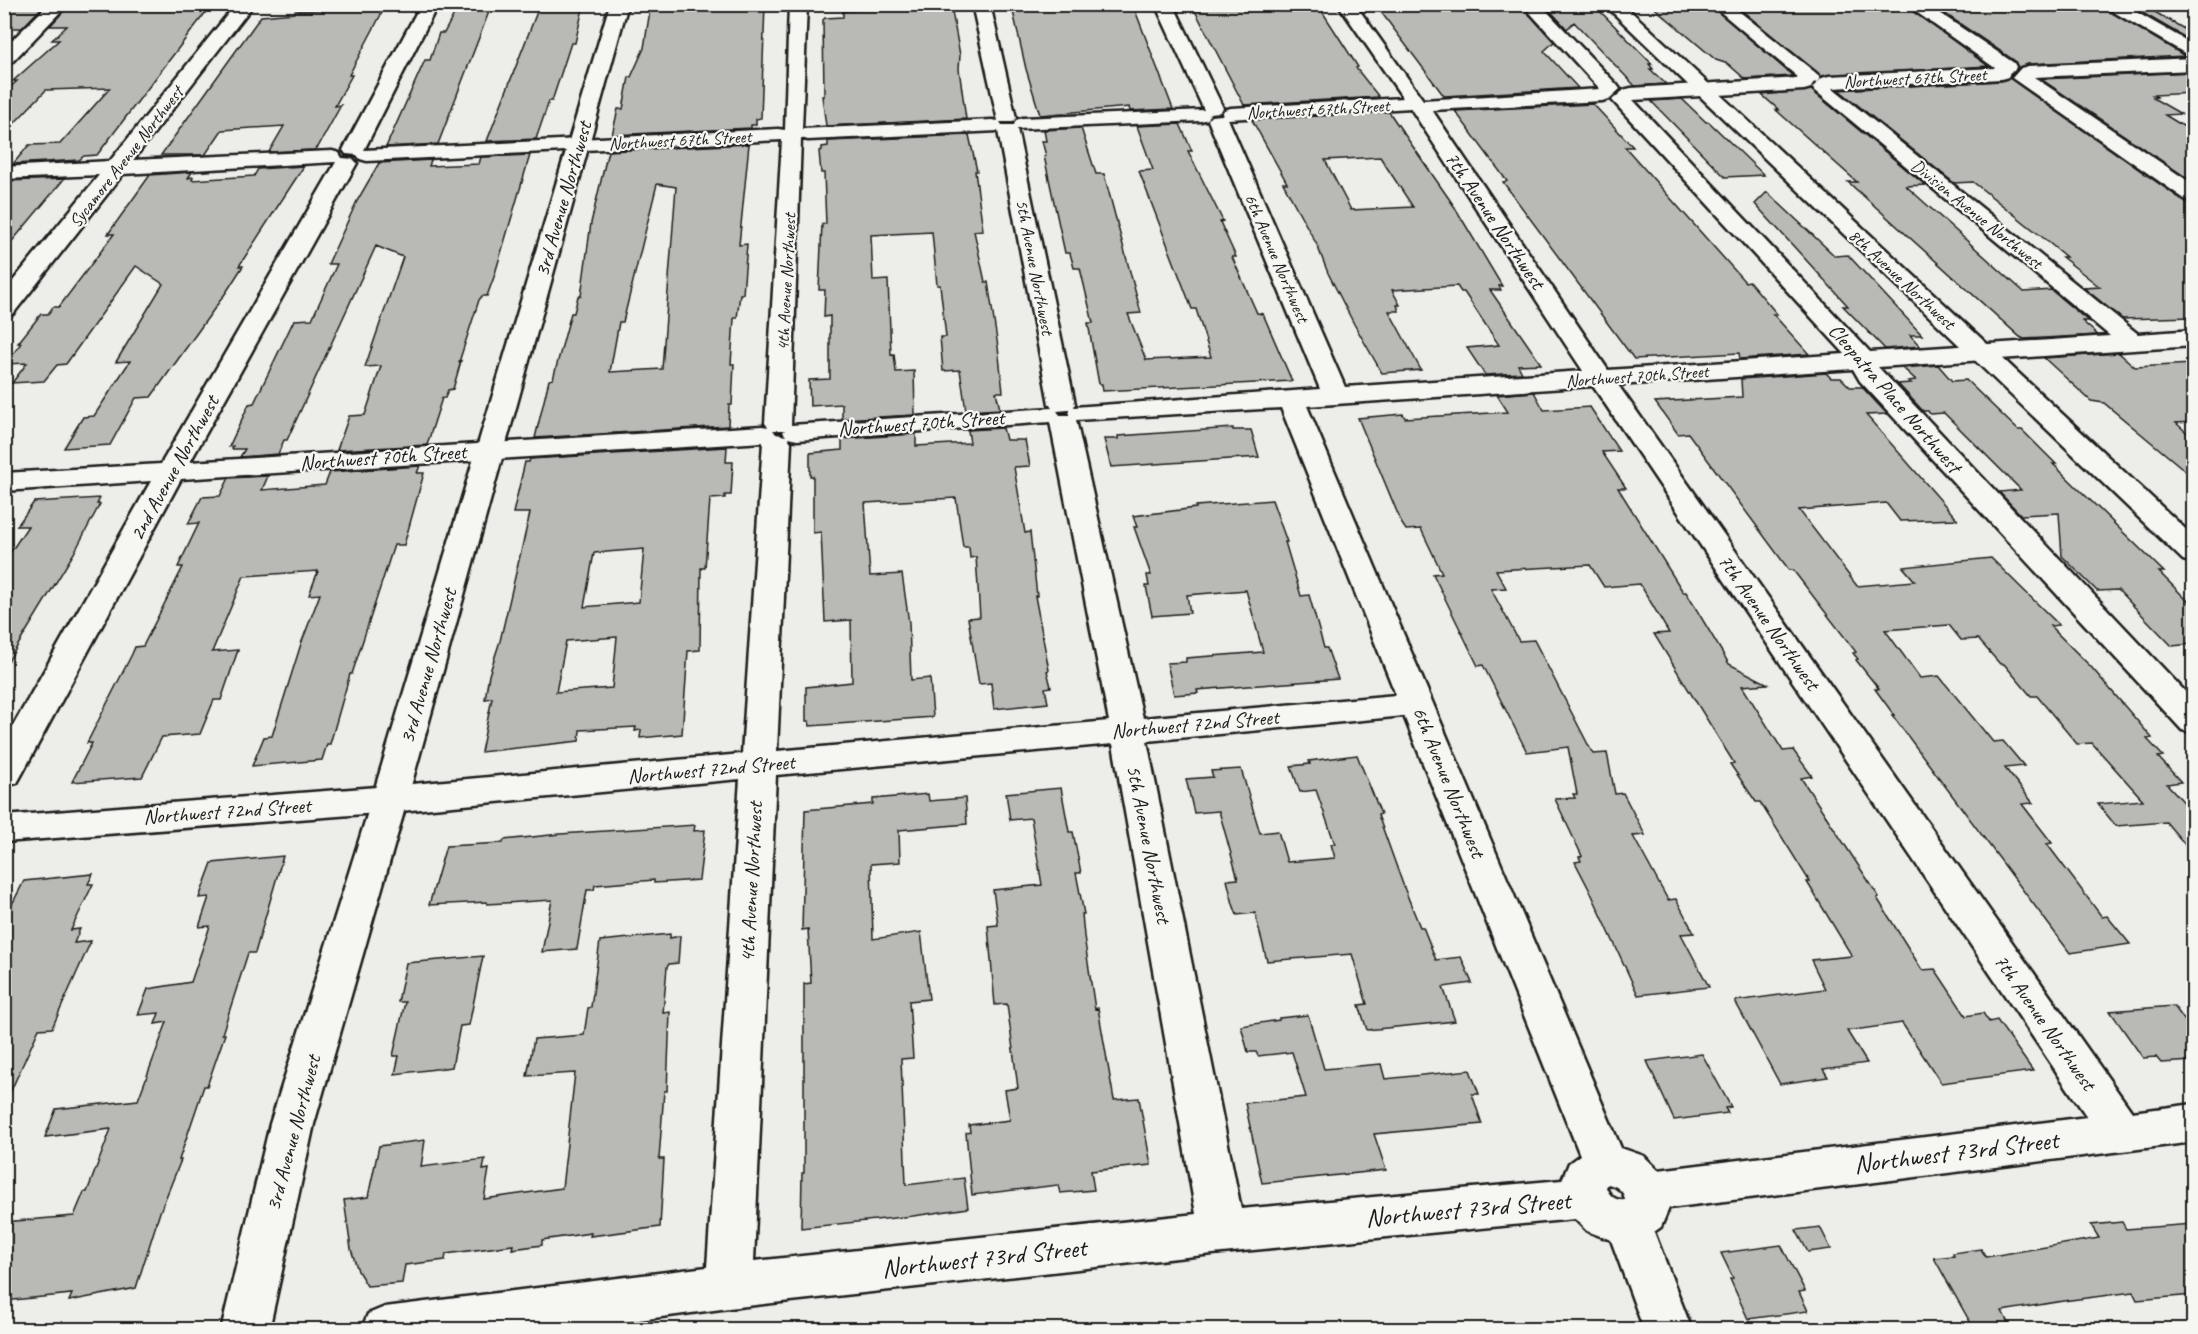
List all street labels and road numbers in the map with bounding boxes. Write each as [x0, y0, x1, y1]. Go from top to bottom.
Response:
street label: Northwest 67th Street [1843, 63, 1989, 93]
street label: Sycamore Avenue Northwest [64, 80, 190, 232]
street label: Northwest 67th Street [1246, 94, 1392, 124]
street label: 3rd Avenue Northwest [528, 117, 598, 279]
street label: Northwest 67th Street [608, 125, 754, 155]
street label: 7th Avenue Northwest [1439, 146, 1552, 295]
street label: Division Avenue Northwest [1907, 154, 2049, 275]
street label: 6th Avenue Northwest [1240, 190, 1315, 327]
street label: 5th Avenue Northwest [1011, 197, 1059, 339]
street label: 4th Avenue Northwest [771, 211, 801, 351]
street label: 8th Avenue Northwest [1844, 224, 1961, 335]
street label: Cleopatra Place Northwest [1823, 318, 1969, 480]
street label: Northwest 70th Street [1565, 360, 1711, 392]
street label: 2nd Avenue Northwest [123, 389, 226, 545]
street label: Northwest 70th Street [837, 404, 1007, 442]
street label: Northwest 70th Street [299, 438, 469, 476]
street label: 7th Avenue Northwest [1712, 549, 1827, 697]
street label: 3rd Avenue Northwest [393, 584, 463, 746]
street label: 6th Avenue Northwest [1407, 703, 1492, 863]
street label: Northwest 72nd Street [1110, 704, 1282, 744]
street label: Northwest 72nd Street [626, 749, 798, 789]
street label: 5th Avenue Northwest [1121, 763, 1177, 927]
street label: Northwest 72nd Street [142, 792, 314, 830]
street label: 4th Avenue Northwest [734, 799, 768, 963]
street label: 7th Avenue Northwest [1988, 949, 2103, 1097]
street label: 3rd Avenue Northwest [260, 1050, 327, 1214]
street label: Northwest 73rd Street [1852, 1123, 2062, 1181]
street label: Northwest 73rd Street [1364, 1183, 1574, 1234]
street label: Northwest 73rd Street [880, 1231, 1090, 1285]

